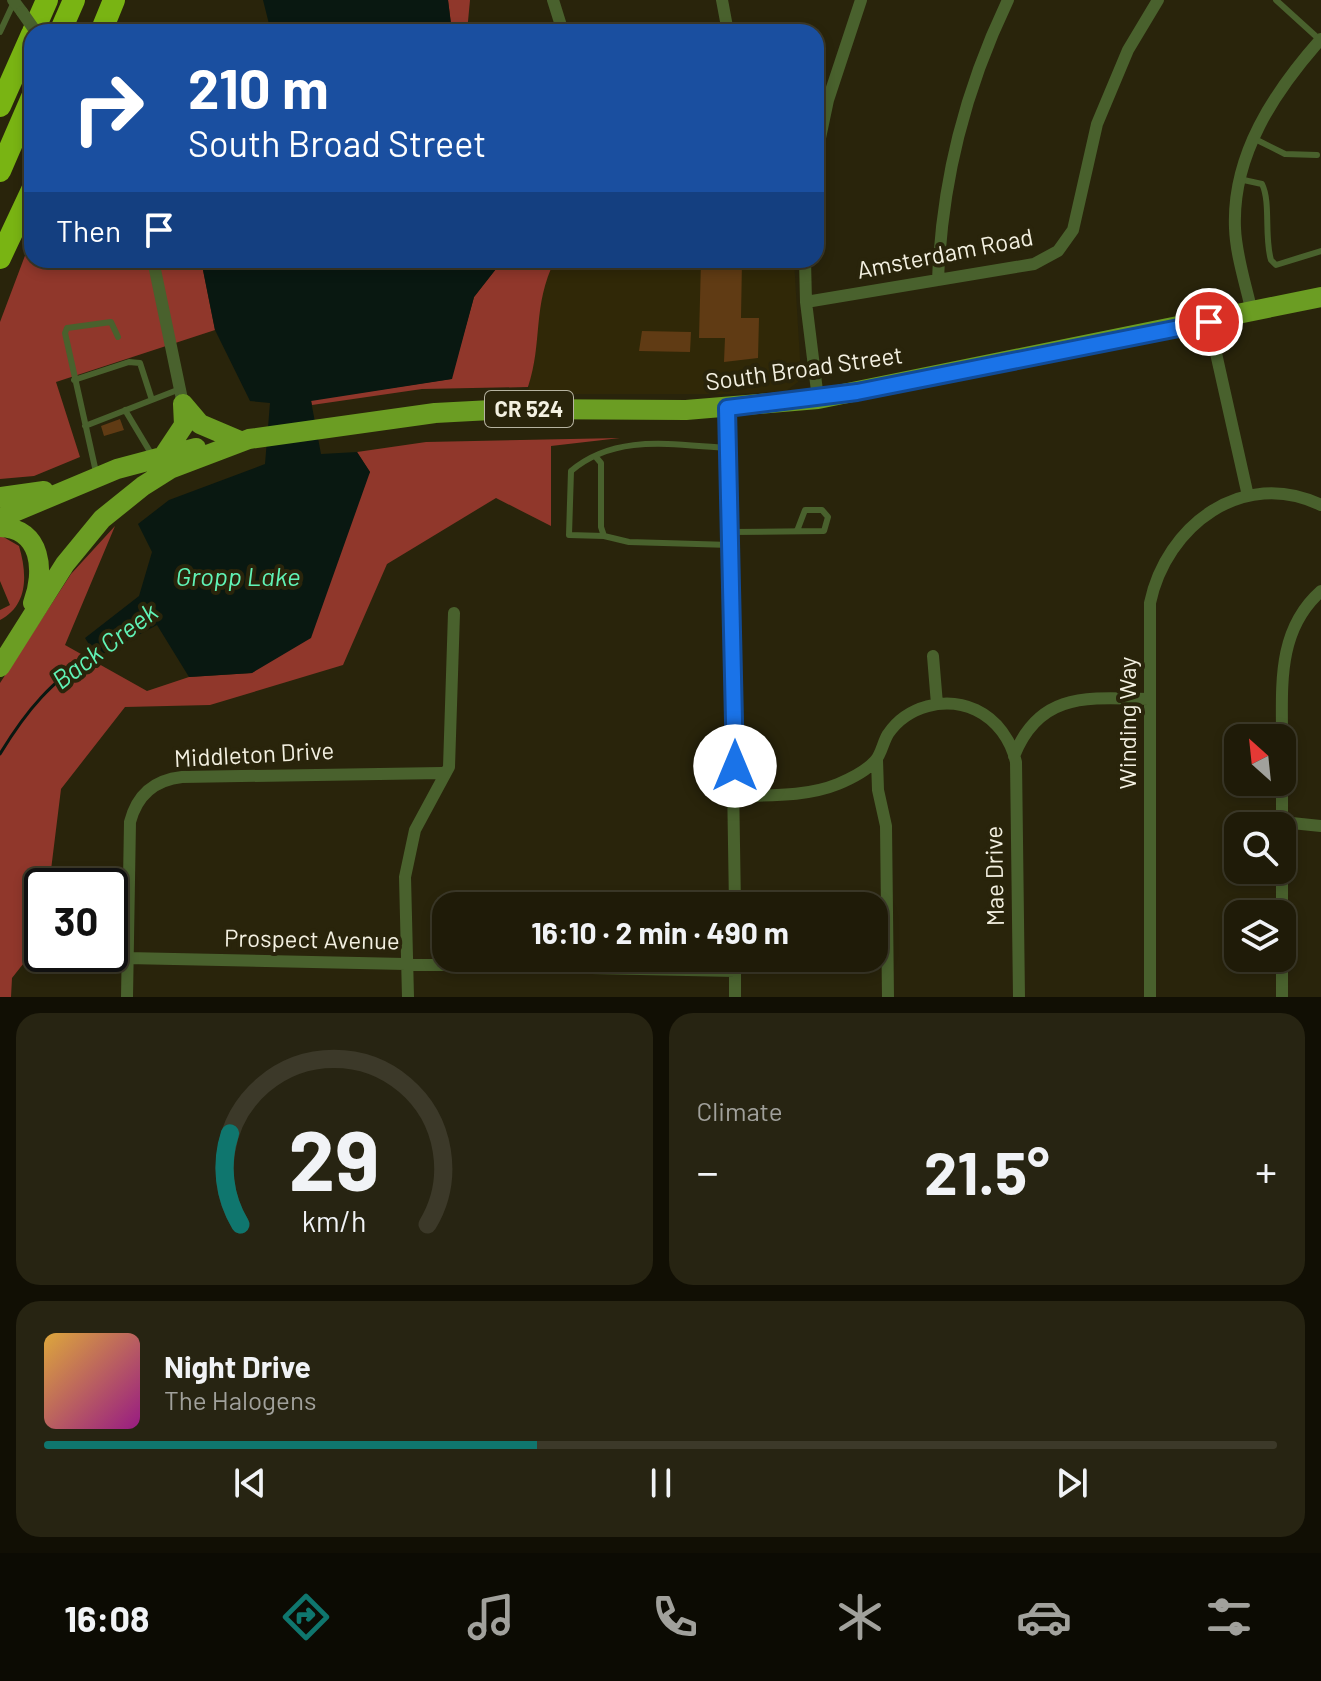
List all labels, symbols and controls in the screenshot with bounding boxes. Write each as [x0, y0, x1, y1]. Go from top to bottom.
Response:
text: 210 m [188, 53, 329, 120]
icon: right [56, 56, 160, 160]
text: South Broad Street [188, 121, 486, 164]
icon: arrive [137, 208, 181, 252]
text: Then [56, 212, 121, 248]
street label: Amsterdam Road [854, 221, 1035, 284]
pin [1175, 288, 1243, 356]
icon: arrive [1187, 300, 1231, 344]
street label: South Broad Street [703, 339, 904, 396]
road number: CR 524 [485, 391, 573, 427]
water label: Gropp Lake [176, 560, 300, 591]
water label: Back Creek [45, 595, 163, 694]
street label: Winding Way [1112, 657, 1141, 789]
position arrow [693, 724, 777, 808]
north arrow [1224, 724, 1296, 796]
map controls [1224, 724, 1296, 972]
street label: Middleton Drive [173, 735, 335, 772]
button: search [1224, 812, 1296, 884]
street label: Mae Drive [978, 826, 1009, 927]
speed limit sign: 30 [24, 868, 128, 972]
button: layers [1224, 900, 1296, 972]
text: 16:10 · 2 min · 490 m [531, 914, 789, 950]
street label: Prospect Avenue [224, 922, 400, 955]
text: Climate [697, 1095, 783, 1126]
text: 29 [289, 1108, 380, 1208]
text: 21.5° [924, 1135, 1050, 1207]
text: − [697, 1144, 719, 1197]
text: + [1255, 1144, 1277, 1197]
text: km/h [302, 1203, 367, 1238]
text: Night Drive [164, 1348, 311, 1384]
text: The Halogens [164, 1384, 316, 1415]
icon: previous [228, 1461, 272, 1505]
icon: pause [639, 1461, 683, 1505]
icon: next [1050, 1461, 1094, 1505]
icon: directions [278, 1589, 334, 1645]
icon: music [463, 1589, 519, 1645]
icon: phone [647, 1589, 703, 1645]
icon: climate [832, 1589, 888, 1645]
icon: car [1016, 1589, 1072, 1645]
icon: filters [1201, 1589, 1257, 1645]
text: 16:08 [64, 1596, 149, 1639]

